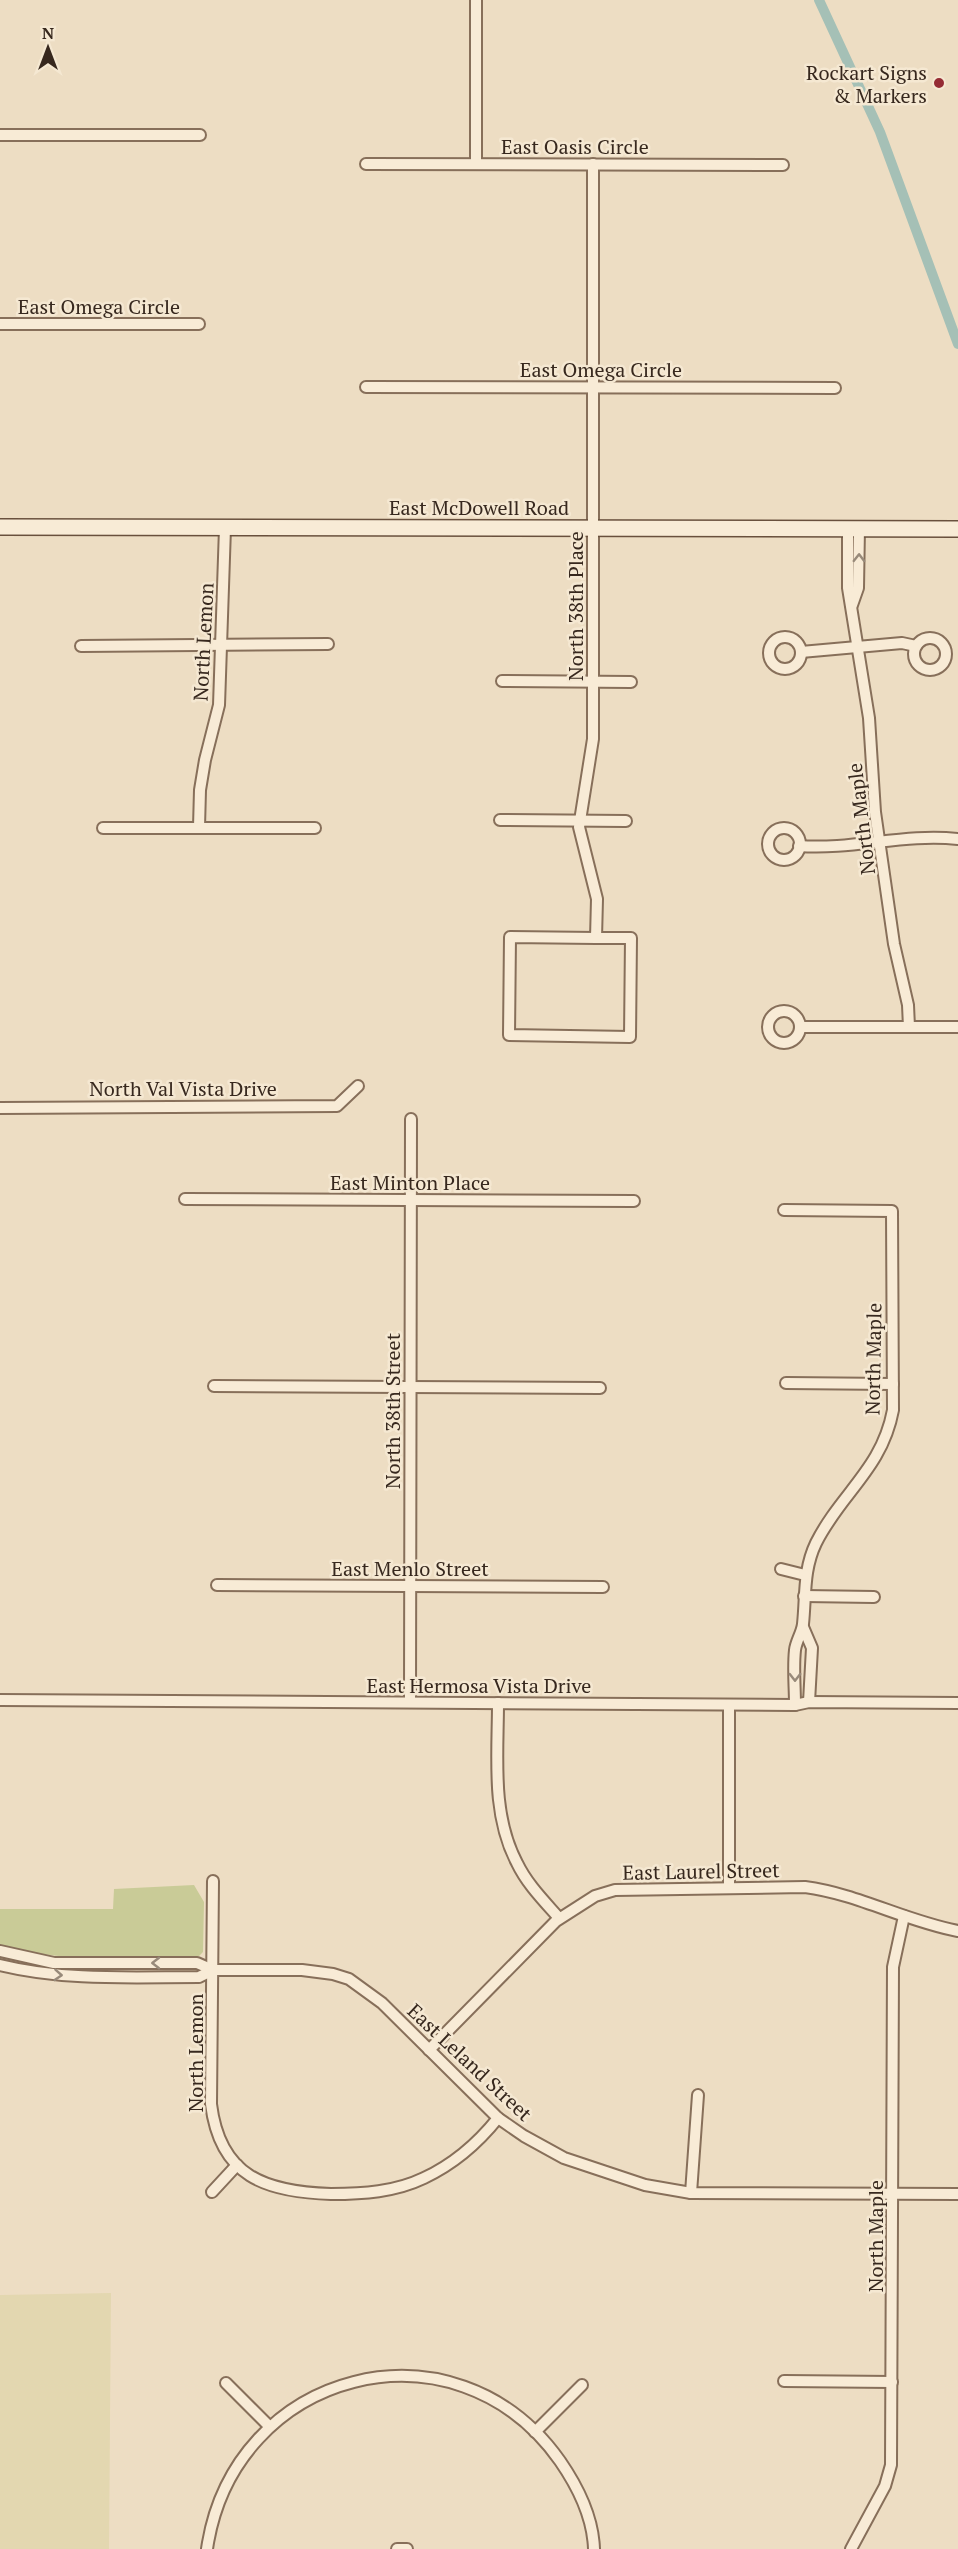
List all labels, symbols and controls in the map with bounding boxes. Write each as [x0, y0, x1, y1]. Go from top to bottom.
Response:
north arrow [18, 18, 78, 78]
text: N [42, 22, 54, 44]
place label: Rockart Signs & Markers [806, 59, 927, 109]
marker: Rockart Signs & Markers [932, 76, 946, 90]
street label: East Oasis Circle [501, 133, 649, 160]
street label: East Omega Circle [18, 293, 180, 320]
street label: East Omega Circle [520, 356, 682, 383]
street label: East McDowell Road [389, 494, 569, 521]
street label: North 38th Place [562, 531, 589, 681]
one-way arrow [852, 553, 865, 562]
street label: North Lemon [186, 582, 220, 702]
street label: North Maple [841, 762, 881, 876]
street label: North Val Vista Drive [89, 1075, 277, 1102]
street label: East Minton Place [330, 1169, 490, 1196]
street label: North Maple [859, 1303, 887, 1415]
street label: North 38th Street [379, 1332, 406, 1489]
street label: East Menlo Street [331, 1555, 489, 1582]
street label: East Hermosa Vista Drive [367, 1672, 591, 1699]
one-way arrow [789, 1672, 801, 1681]
street label: East Laurel Street [622, 1856, 780, 1886]
one-way arrow [151, 1957, 160, 1970]
one-way arrow [53, 1968, 62, 1981]
street label: North Lemon [182, 1994, 209, 2112]
street label: East Leland Street [402, 1997, 539, 2127]
street label: North Maple [862, 2180, 889, 2292]

